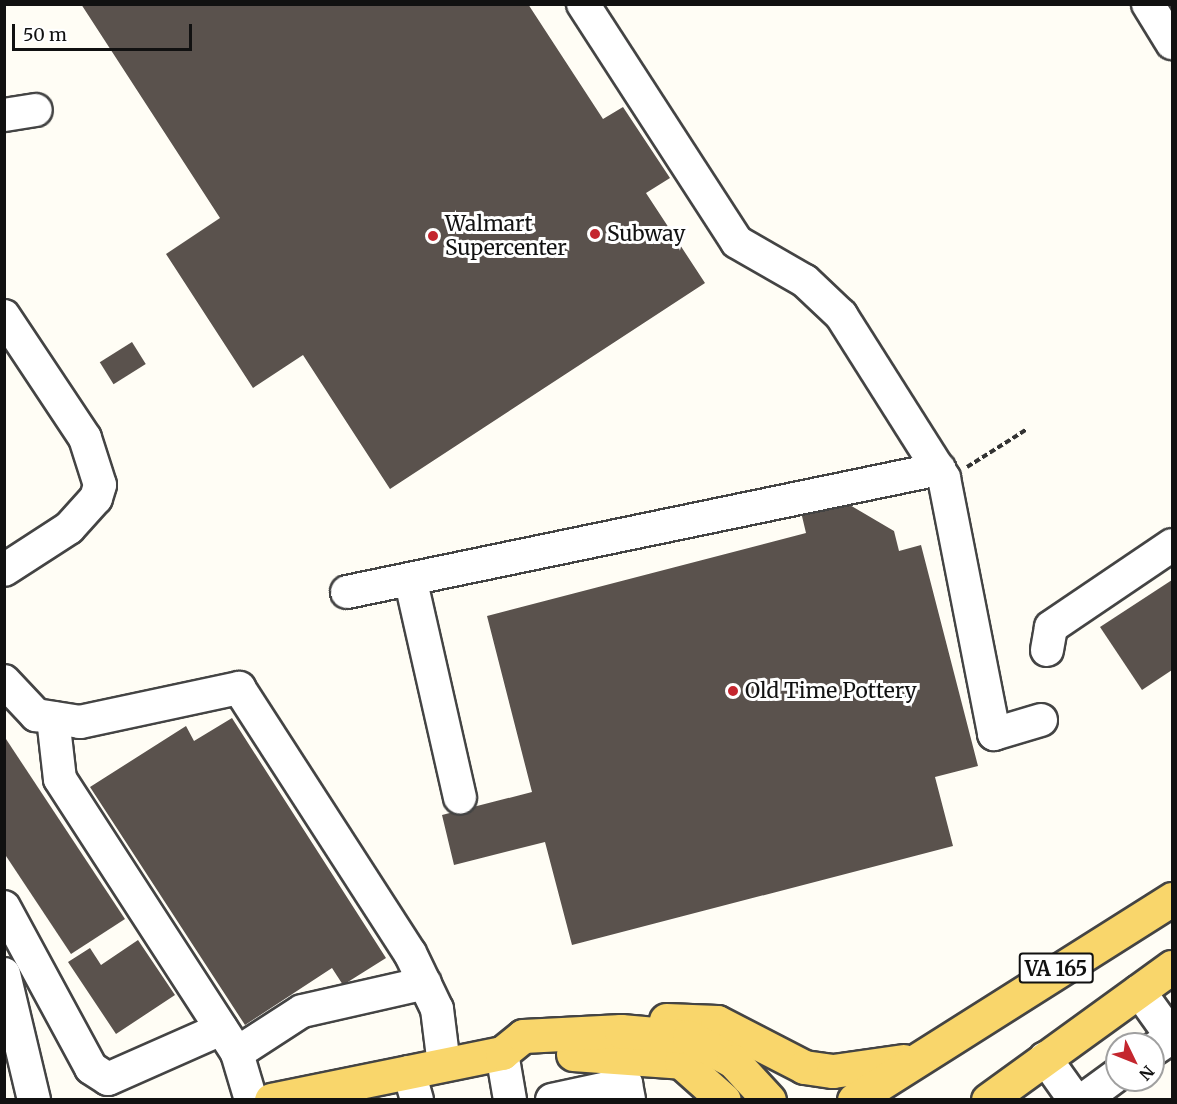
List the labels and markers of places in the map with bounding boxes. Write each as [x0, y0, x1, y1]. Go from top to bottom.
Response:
place label: Walmart Supercenter [445, 211, 567, 261]
place label: Subway [607, 221, 685, 247]
marker: Subway [588, 227, 602, 241]
marker: Walmart Supercenter [426, 229, 440, 243]
place label: Old Time Pottery [745, 678, 917, 704]
marker: Old Time Pottery [726, 684, 740, 698]

